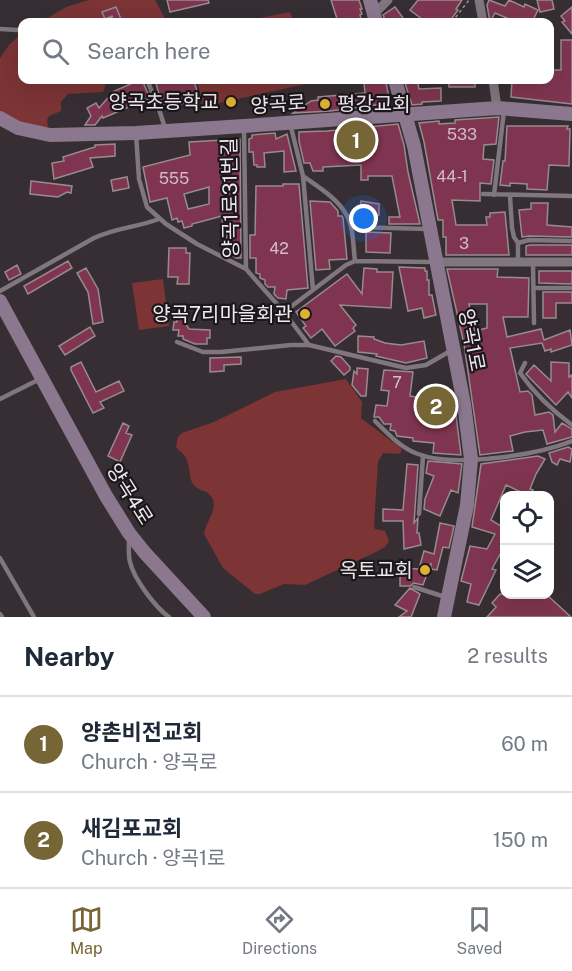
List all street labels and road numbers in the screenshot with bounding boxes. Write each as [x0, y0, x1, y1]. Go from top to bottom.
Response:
street label: 양곡로 [250, 90, 306, 118]
street label: 양곡1로31번길 [217, 137, 243, 259]
street label: 양곡1로 [454, 307, 490, 373]
street label: 양곡4로 [102, 459, 158, 529]

